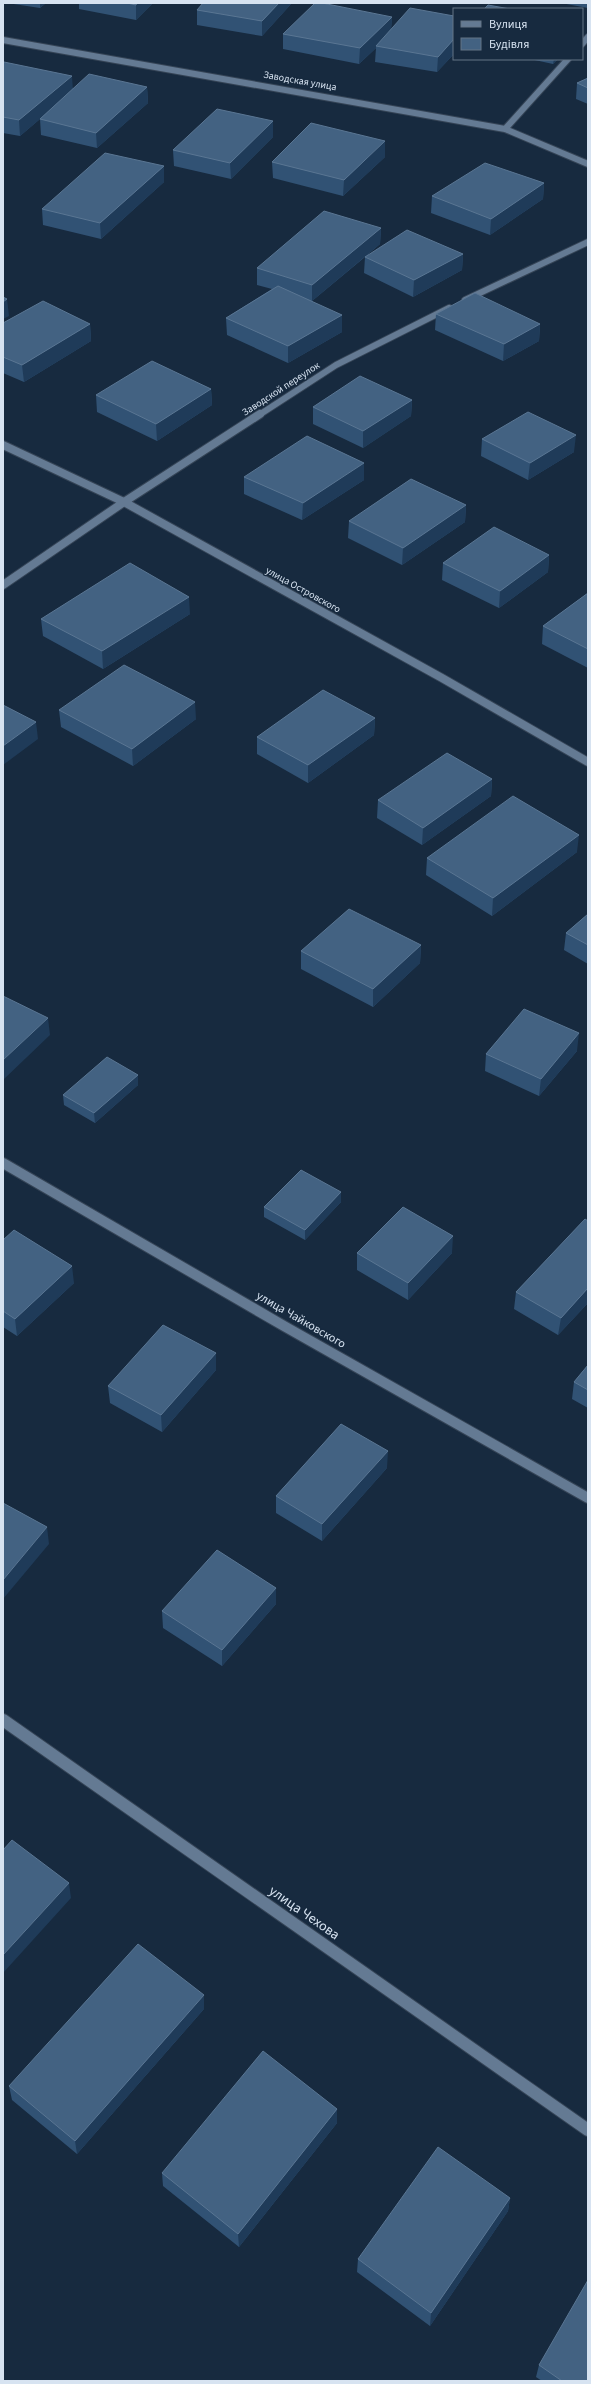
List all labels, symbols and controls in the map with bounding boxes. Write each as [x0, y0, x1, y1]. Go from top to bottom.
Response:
legend [453, 8, 583, 60]
text: Вулиця [489, 16, 527, 33]
text: Будівля [489, 36, 529, 53]
street label: Заводская улица [262, 68, 338, 94]
street label: Заводской переулок [239, 359, 323, 419]
street label: улица Островского [263, 564, 343, 616]
street label: улица Чайковского [253, 1287, 349, 1353]
street label: улица Чехова [264, 1881, 344, 1945]

